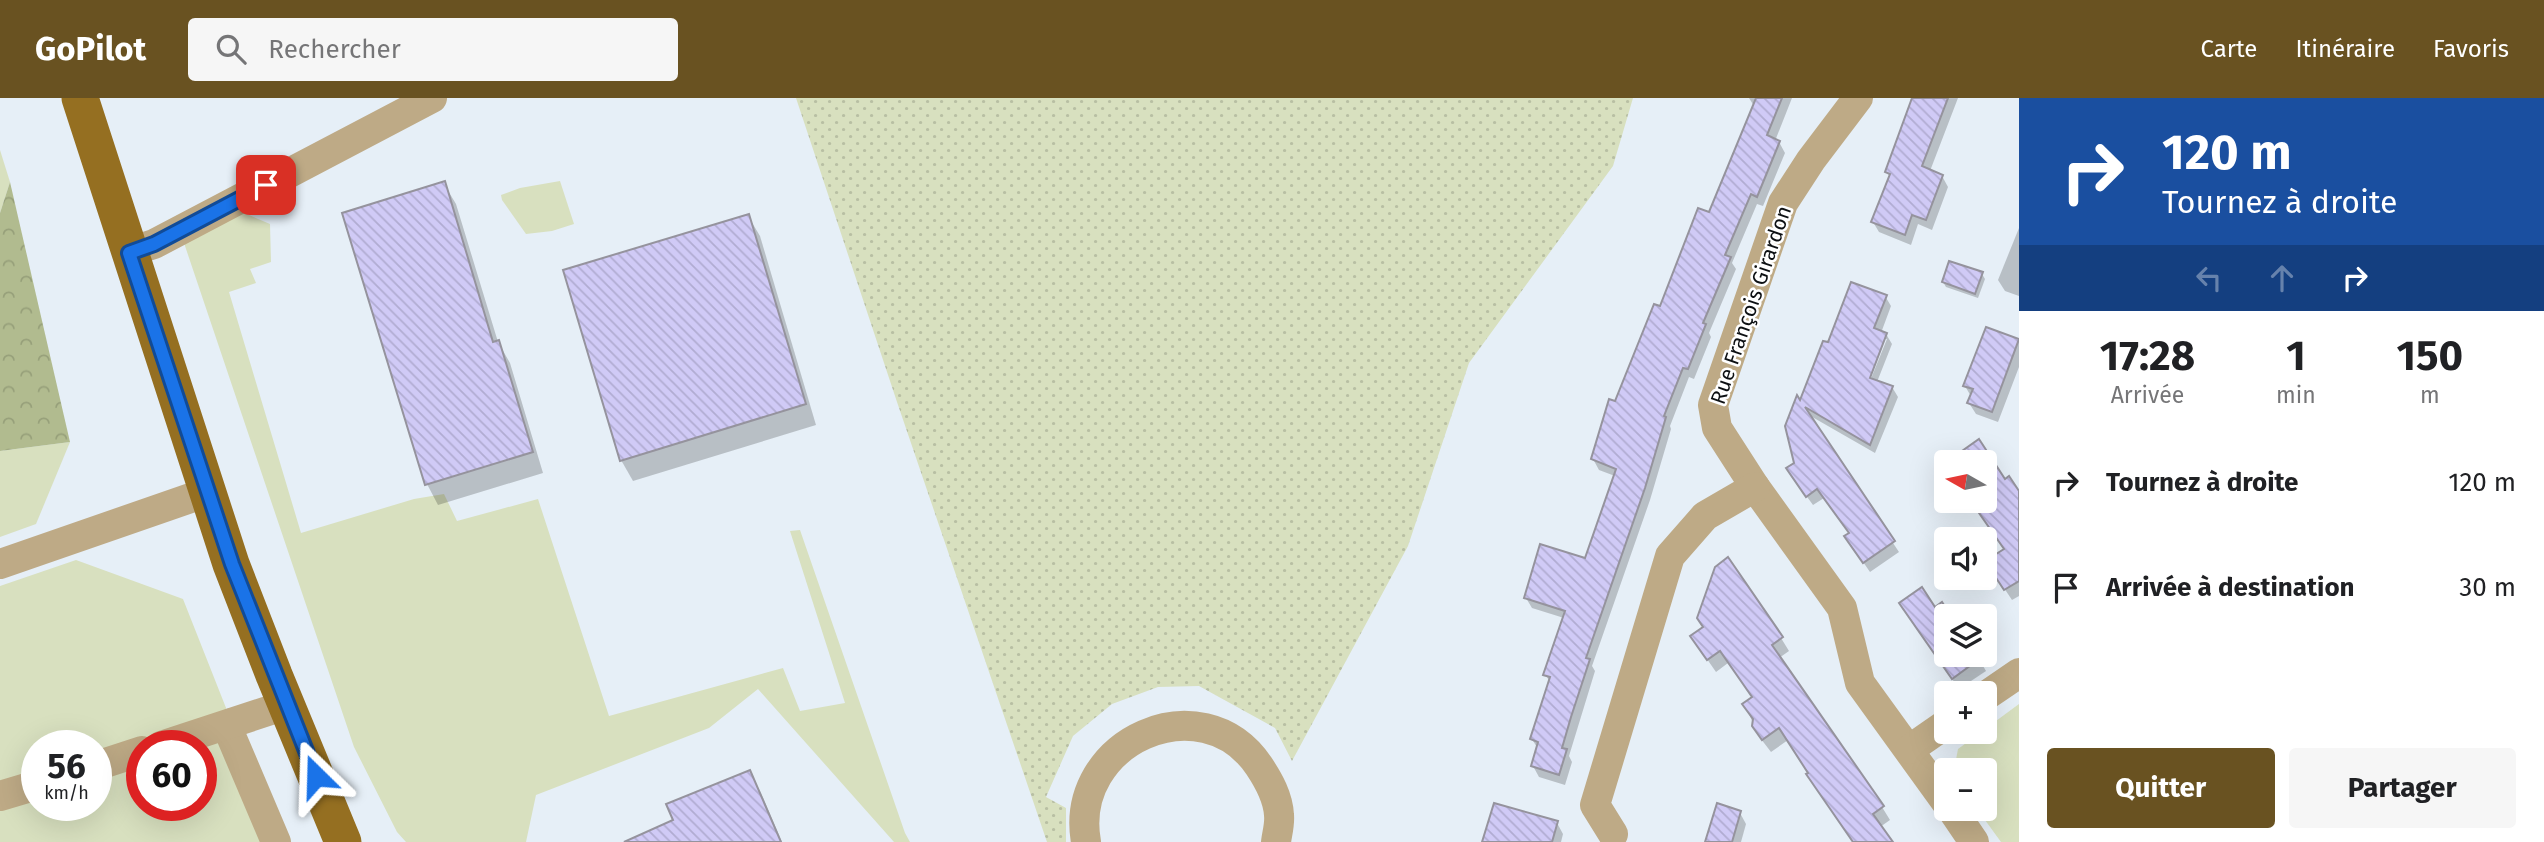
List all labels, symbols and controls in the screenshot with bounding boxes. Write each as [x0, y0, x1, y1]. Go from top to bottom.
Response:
search box [188, 18, 678, 81]
text: GoPilot [35, 29, 146, 69]
icon: search [212, 30, 250, 68]
text: Rechercher [268, 34, 401, 65]
text: Carte [2201, 35, 2257, 63]
text: Itinéraire [2295, 35, 2395, 63]
text: Favoris [2433, 35, 2509, 63]
text: 120 m [2162, 123, 2292, 182]
icon: right [2047, 126, 2138, 217]
pin [236, 155, 296, 215]
icon: arrive [247, 166, 285, 204]
text: Tournez à droite [2162, 183, 2398, 221]
street label: Rue François Girardon [1705, 202, 1797, 408]
icon: left [2190, 259, 2228, 297]
icon: ahead [2263, 259, 2301, 297]
icon: right [2336, 259, 2374, 297]
text: 17:28 [2100, 331, 2195, 381]
text: 1 [2286, 331, 2306, 381]
text: 150 [2397, 331, 2463, 381]
text: Arrivée [2111, 381, 2184, 409]
text: min [2276, 381, 2316, 409]
text: m [2420, 381, 2440, 409]
north arrow [1934, 450, 1997, 513]
map controls [1934, 450, 1997, 821]
icon: right [2047, 464, 2085, 502]
text: Tournez à droite [2106, 467, 2298, 498]
text: 120 m [2448, 467, 2516, 498]
button: sound [1934, 527, 1997, 590]
icon: arrive [2047, 569, 2085, 607]
text: Arrivée à destination [2106, 572, 2355, 603]
text: 30 m [2459, 572, 2516, 603]
button: layers [1934, 604, 1997, 667]
button: + [1934, 681, 1997, 744]
speed limit sign: 60 [126, 730, 217, 821]
position arrow [279, 739, 353, 813]
text: 56 [47, 745, 86, 787]
button: Quitter [2047, 748, 2275, 828]
button: Partager [2289, 748, 2516, 828]
button: − [1934, 758, 1997, 821]
text: km/h [44, 782, 89, 804]

